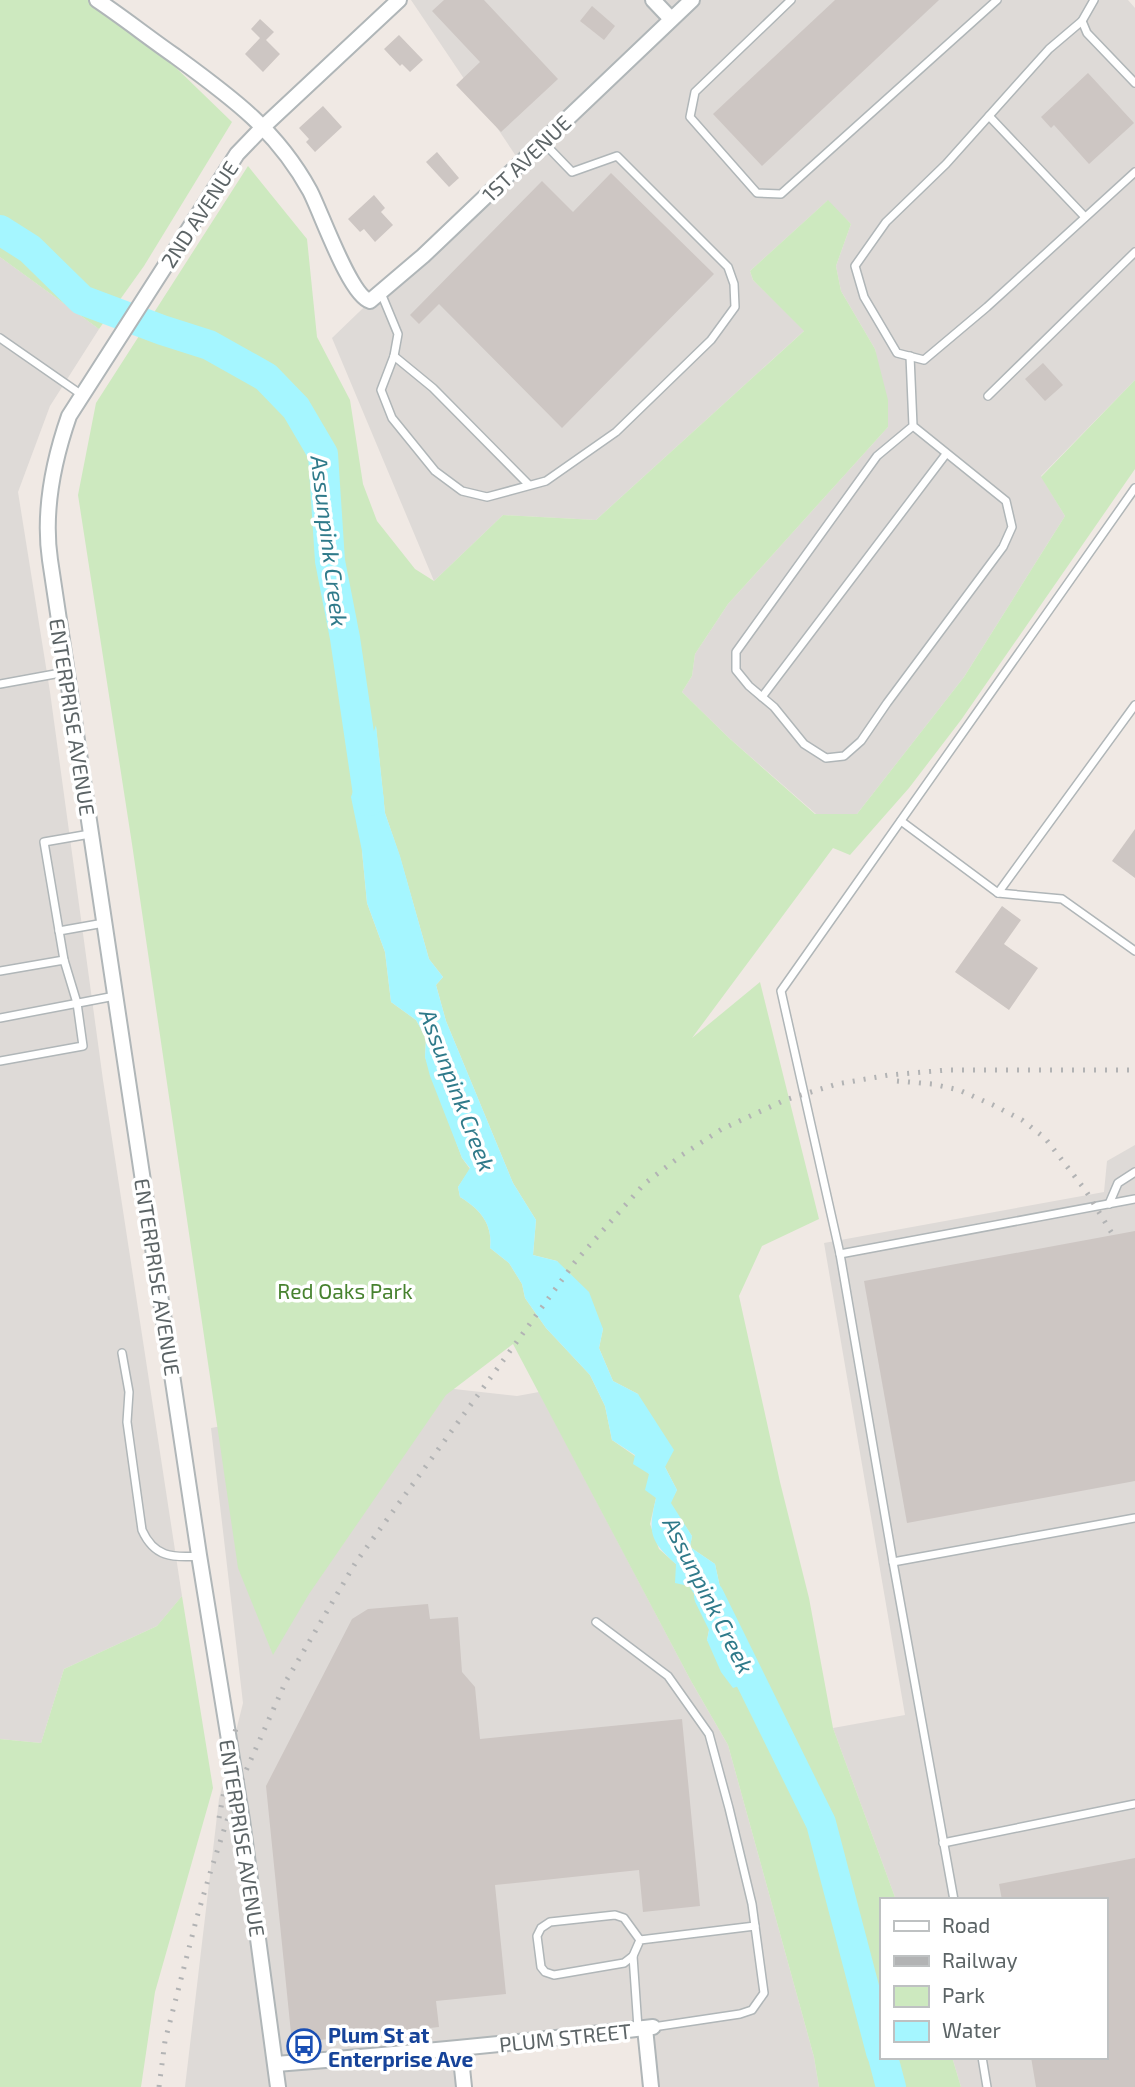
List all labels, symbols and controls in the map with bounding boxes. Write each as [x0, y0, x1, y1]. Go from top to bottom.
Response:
street label: 1ST AVENUE [476, 110, 576, 206]
street label: 2ND AVENUE [155, 156, 243, 272]
water label: Assunpink Creek [306, 453, 354, 628]
street label: ENTERPRISE AVENUE [45, 616, 101, 818]
water label: Assunpink Creek [414, 1004, 502, 1175]
street label: ENTERPRISE AVENUE [130, 1176, 186, 1378]
park label: Red Oaks Park [277, 1278, 413, 1303]
water label: Assunpink Creek [657, 1511, 760, 1678]
street label: ENTERPRISE AVENUE [215, 1737, 271, 1939]
legend [880, 1898, 1107, 2059]
text: Road [942, 1912, 990, 1937]
text: Railway [942, 1947, 1018, 1972]
text: Park [942, 1982, 985, 2007]
text: Water [942, 2017, 1001, 2042]
street label: PLUM STREET [498, 2018, 632, 2056]
place label: Plum St at Enterprise Ave [328, 2022, 474, 2071]
bus stop icon: Plum St at Enterprise Ave [285, 2027, 323, 2065]

